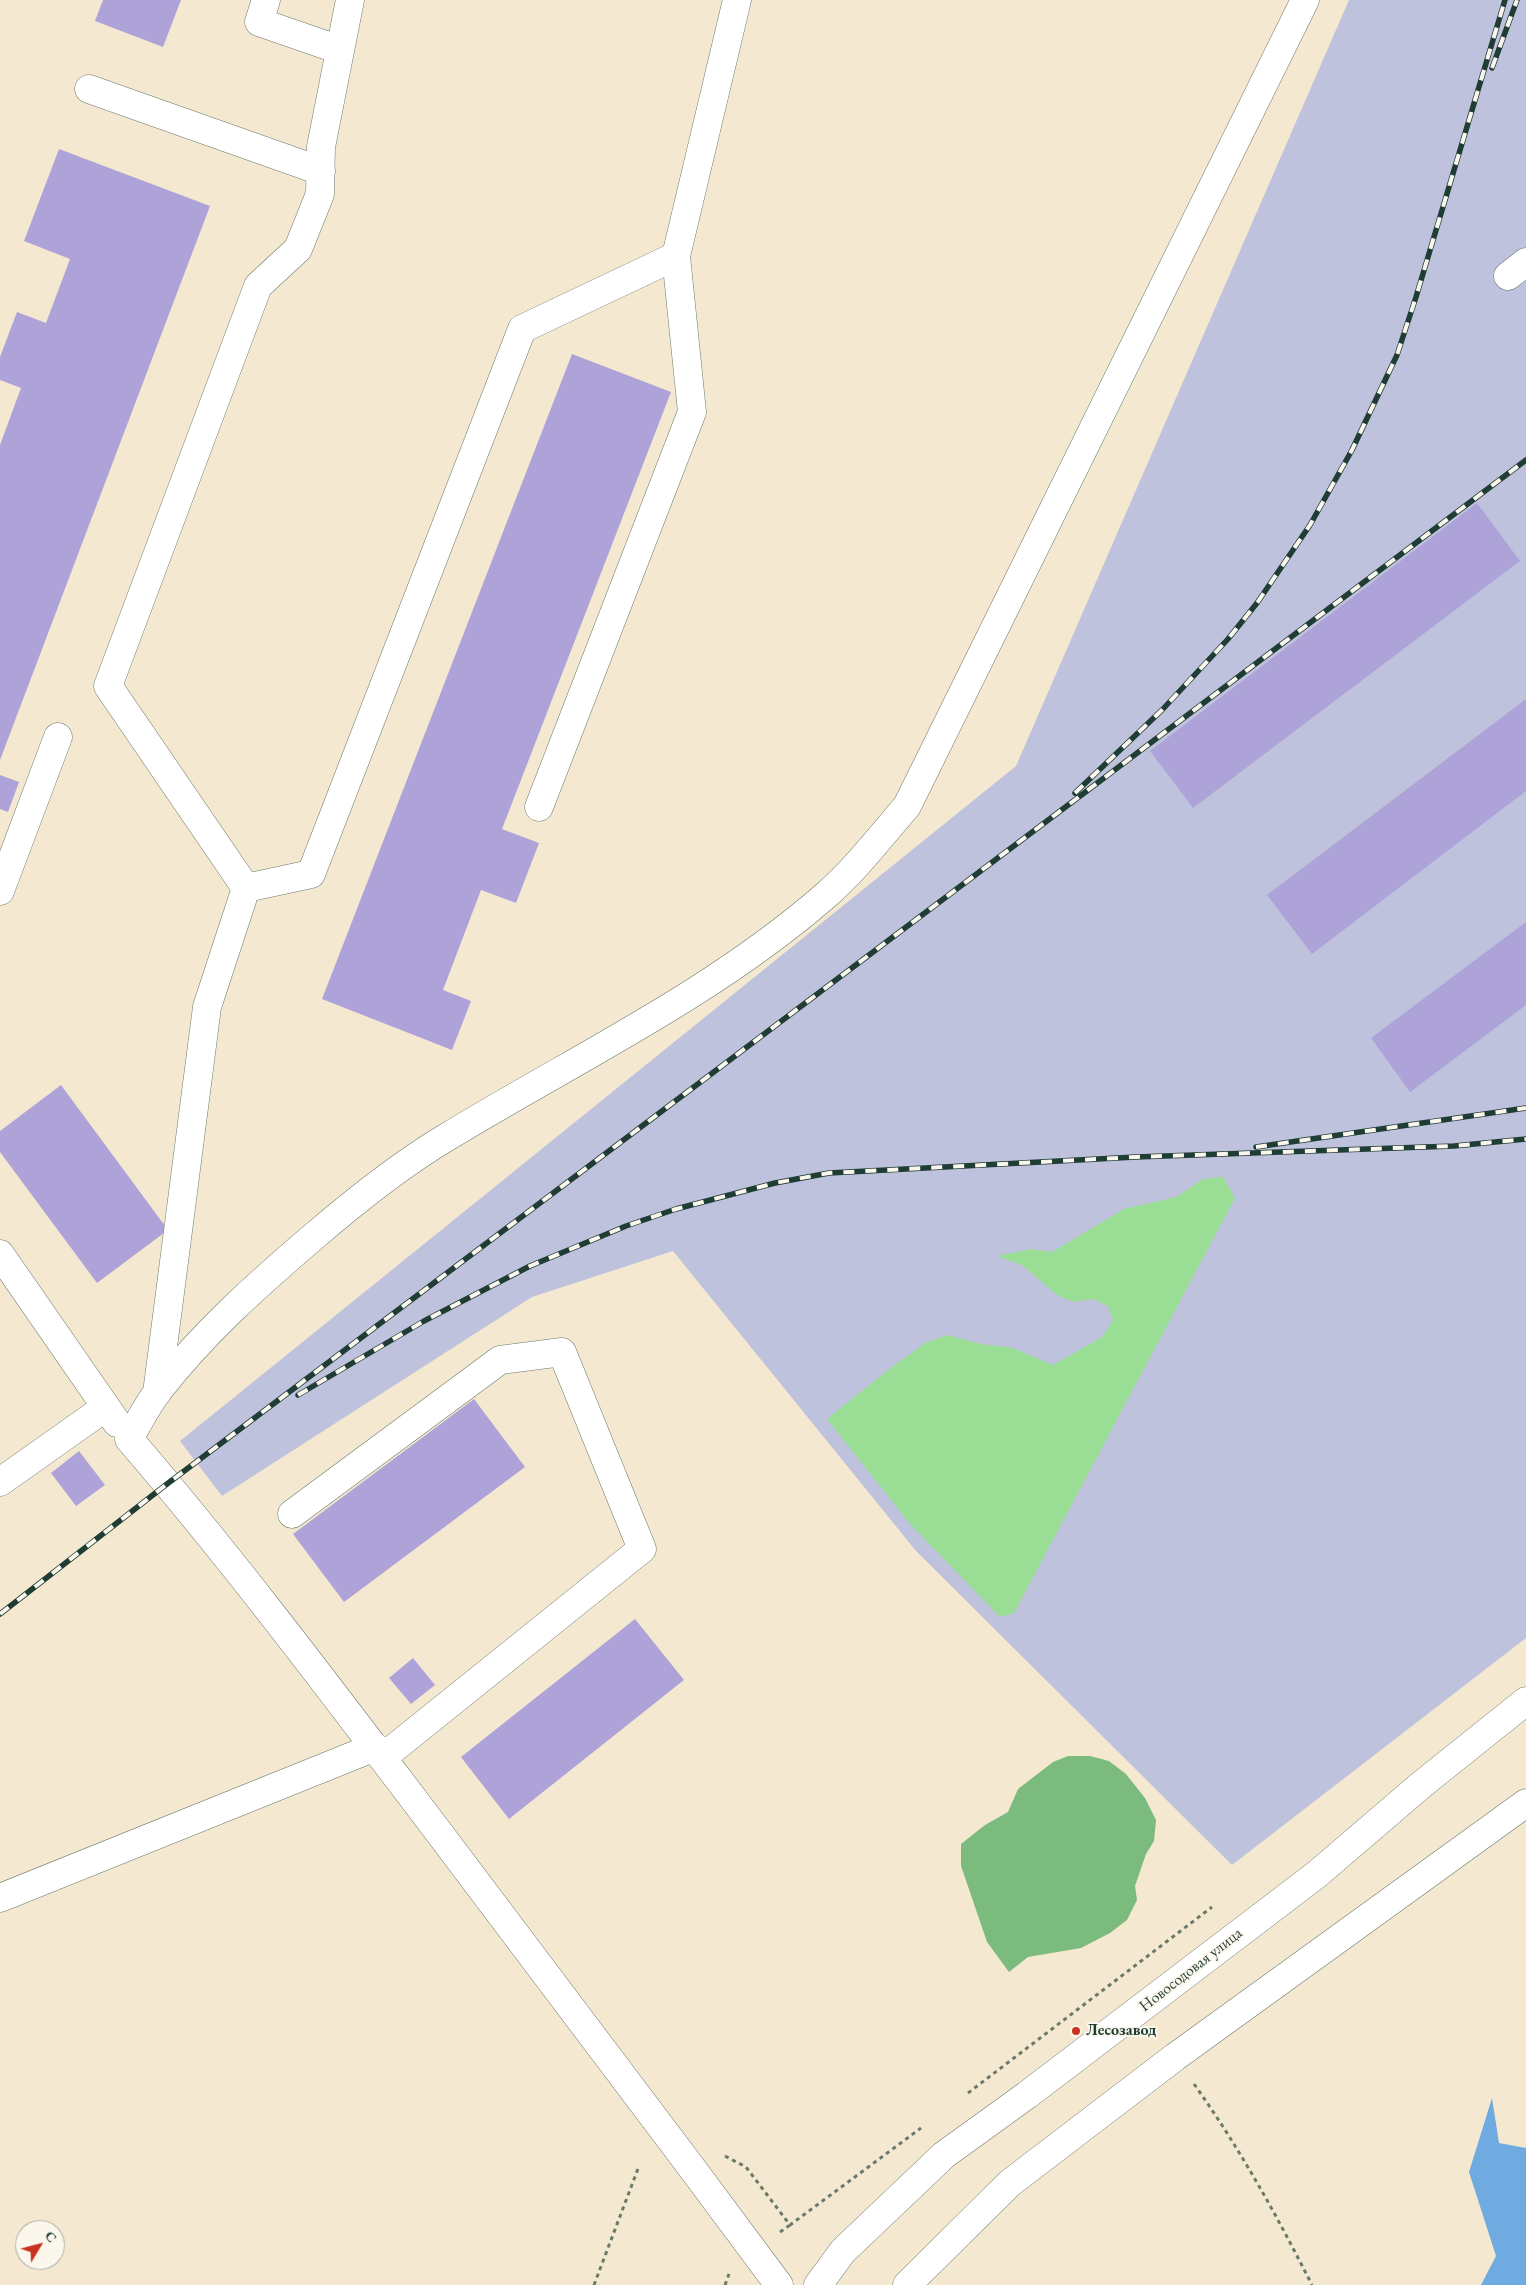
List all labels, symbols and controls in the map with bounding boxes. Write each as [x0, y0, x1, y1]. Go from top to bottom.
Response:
street label: Новосодовая улица [1136, 1924, 1246, 2016]
place label: Лесозавод [1086, 2021, 1157, 2041]
marker: Лесозавод [1070, 2025, 1082, 2037]
north arrow [15, 2220, 65, 2270]
text: С [41, 2227, 61, 2246]

